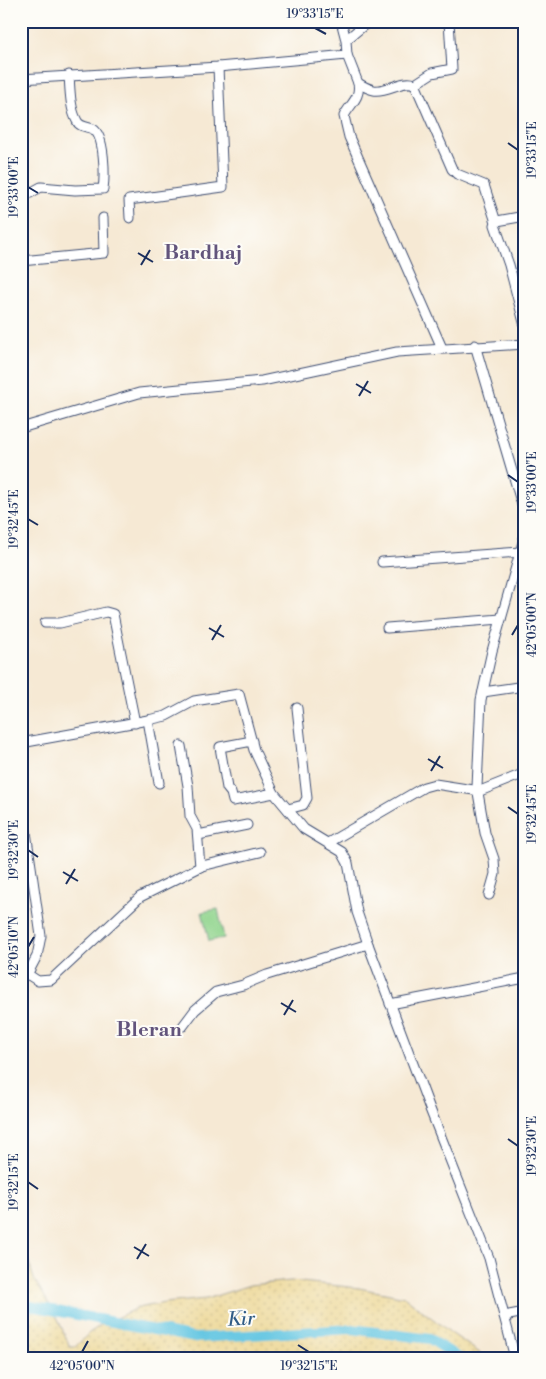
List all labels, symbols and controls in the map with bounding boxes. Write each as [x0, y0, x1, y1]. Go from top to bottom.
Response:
text: 19°33'15"E [286, 7, 344, 22]
text: 19°33'15"E [525, 121, 540, 179]
text: 19°33'00"E [7, 156, 22, 218]
district label: Bardhaj [164, 241, 242, 266]
text: 19°33'00"E [525, 451, 540, 513]
text: 19°32'45"E [7, 489, 22, 549]
text: 42°05'00"N [525, 592, 540, 658]
text: 19°32'45"E [525, 784, 540, 844]
text: 19°32'30"E [7, 820, 22, 880]
text: 42°05'10"N [7, 916, 22, 978]
district label: Bleran [116, 1018, 182, 1043]
text: 19°32'30"E [525, 1116, 540, 1176]
text: 19°32'15"E [7, 1153, 22, 1211]
water label: Kir [227, 1306, 256, 1332]
text: 42°05'00"N [49, 1359, 115, 1374]
text: 19°32'15"E [280, 1359, 338, 1374]

